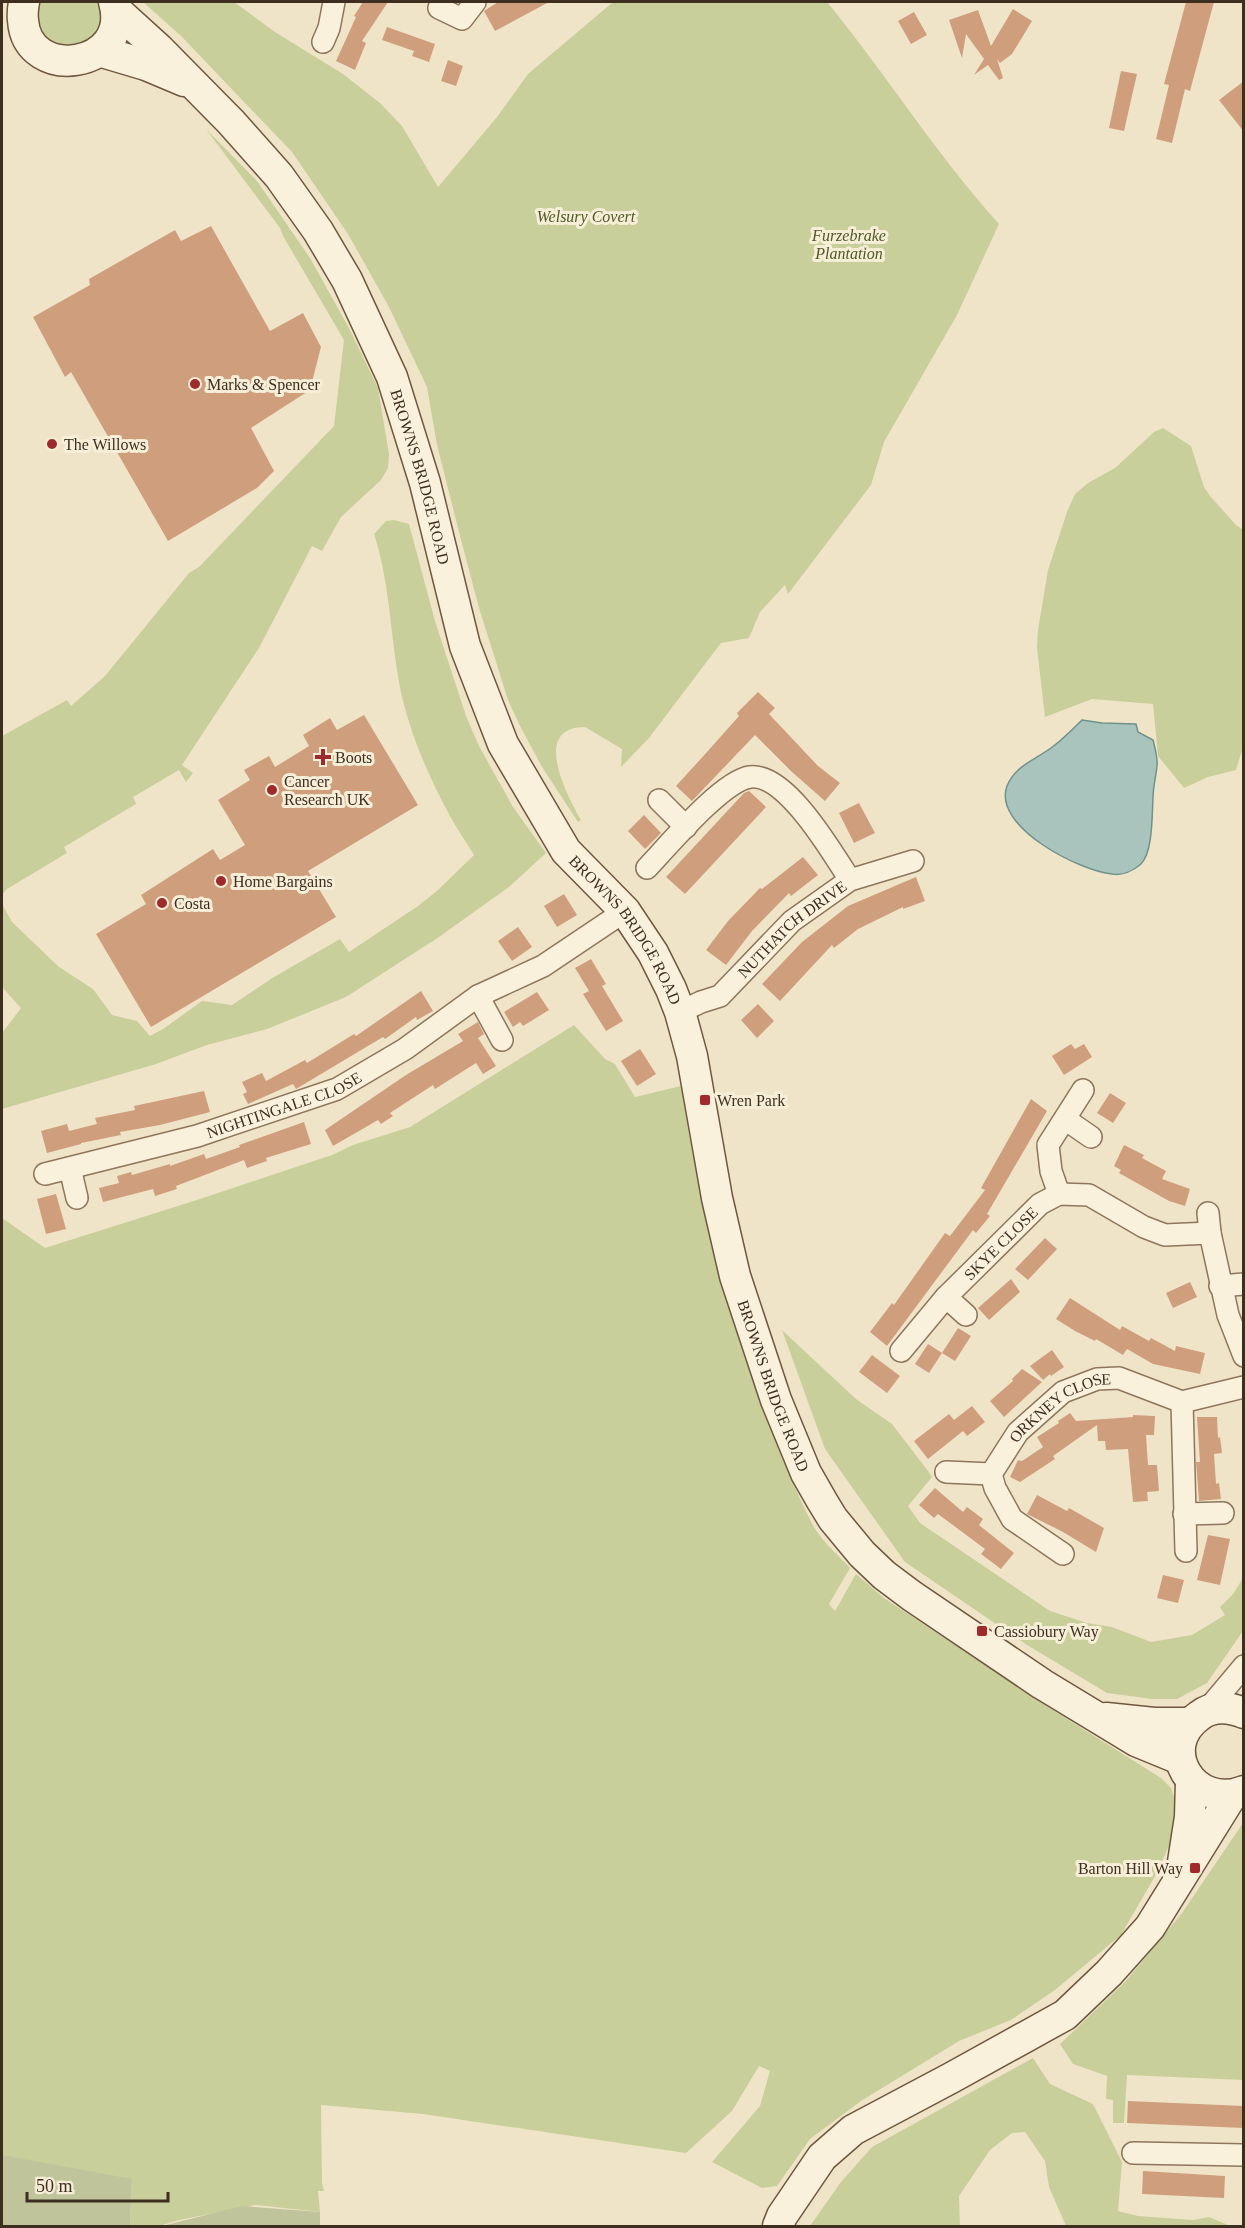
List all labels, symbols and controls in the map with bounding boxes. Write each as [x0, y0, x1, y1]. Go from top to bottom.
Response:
park label: Welsury Covert [537, 208, 636, 226]
park label: Furzebrake Plantation [811, 227, 886, 262]
place label: Marks & Spencer [207, 376, 321, 394]
marker: Marks & Spencer [188, 377, 202, 391]
street label: BROWNS BRIDGE ROAD [387, 387, 453, 566]
place label: The Willows [64, 436, 146, 453]
marker: The Willows [45, 437, 59, 451]
place label: Boots [335, 749, 372, 766]
marker: Boots [316, 750, 330, 764]
place label: Cancer Research UK [284, 773, 370, 808]
marker: Cancer Research UK [265, 783, 279, 797]
street label: BROWNS BRIDGE ROAD [566, 852, 684, 1007]
place label: Home Bargains [233, 873, 333, 891]
marker: Home Bargains [214, 874, 228, 888]
street label: NUTHATCH DRIVE [734, 877, 850, 981]
place label: Costa [174, 895, 210, 912]
marker: Costa [155, 896, 169, 910]
street label: NIGHTINGALE CLOSE [204, 1069, 365, 1141]
place label: Wren Park [717, 1092, 785, 1109]
marker: Wren Park [698, 1093, 712, 1107]
street label: SKYE CLOSE [961, 1203, 1041, 1283]
street label: BROWNS BRIDGE ROAD [734, 1298, 812, 1474]
street label: ORKNEY CLOSE [1006, 1370, 1111, 1445]
place label: Cassiobury Way [994, 1623, 1099, 1641]
marker: Cassiobury Way [975, 1624, 989, 1638]
place label: Barton Hill Way [1078, 1860, 1183, 1878]
marker: Barton Hill Way [1188, 1861, 1202, 1875]
scale bar [27, 2165, 168, 2203]
text: 50 m [36, 2176, 73, 2196]

